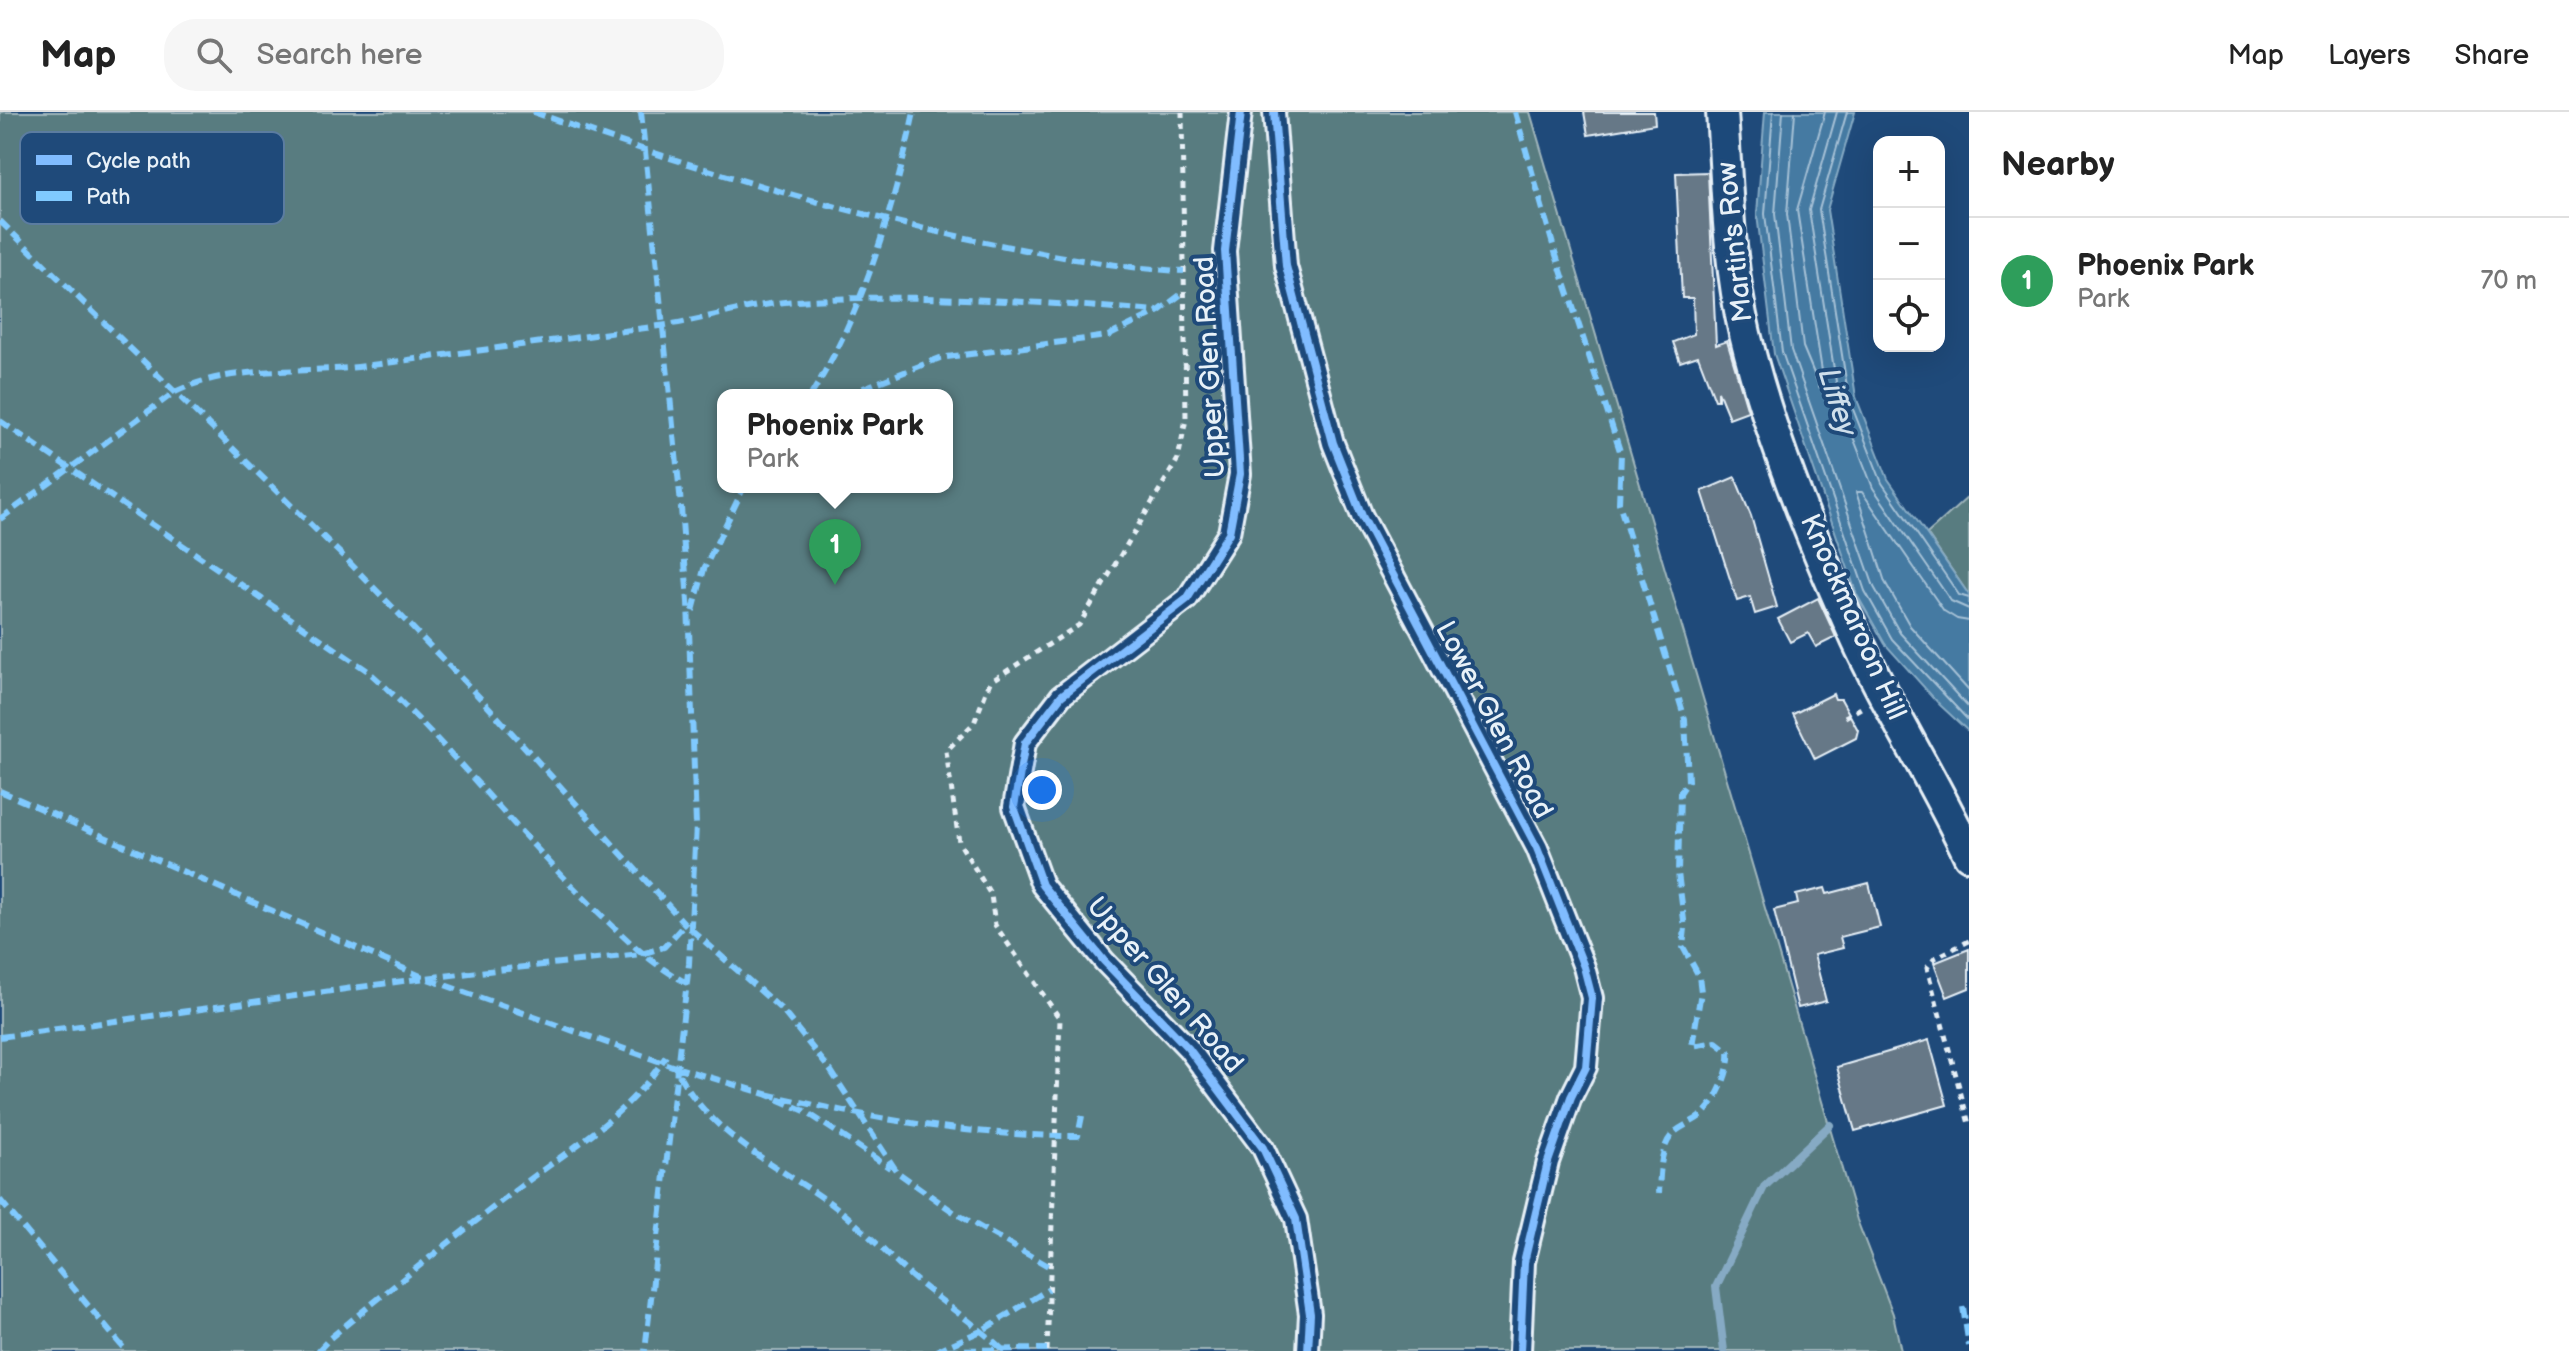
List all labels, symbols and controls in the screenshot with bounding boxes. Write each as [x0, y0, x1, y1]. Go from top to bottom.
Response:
search box [164, 19, 724, 91]
text: Map [40, 33, 116, 78]
icon: search [192, 33, 236, 77]
text: Search here [256, 37, 423, 73]
text: Map [2228, 39, 2284, 72]
text: Layers [2328, 39, 2411, 72]
text: Share [2455, 39, 2529, 72]
legend [20, 132, 284, 224]
map controls [1873, 136, 1945, 352]
button: + [1873, 136, 1945, 208]
text: Nearby [2001, 144, 2115, 185]
text: Cycle path [86, 148, 191, 175]
street label: Martin's Row [1710, 160, 1760, 324]
text: Path [86, 184, 130, 211]
button: − [1873, 208, 1945, 280]
text: Phoenix Park [2077, 248, 2254, 284]
street label: Upper Glen Road [1188, 255, 1232, 479]
text: 1 [2022, 266, 2032, 297]
text: 70 m [2480, 266, 2537, 297]
button: locate [1873, 280, 1945, 352]
text: Park [2077, 284, 2129, 315]
water label: Liffey [1810, 364, 1865, 442]
popup [717, 389, 953, 493]
text: Phoenix Park [746, 408, 924, 444]
text: Park [746, 444, 799, 475]
street label: Knockmaroon Hill [1793, 509, 1913, 725]
pin: 1 [809, 519, 861, 585]
street label: Lower Glen Road [1428, 616, 1560, 824]
your location [1022, 770, 1062, 810]
street label: Upper Glen Road [1080, 890, 1250, 1080]

